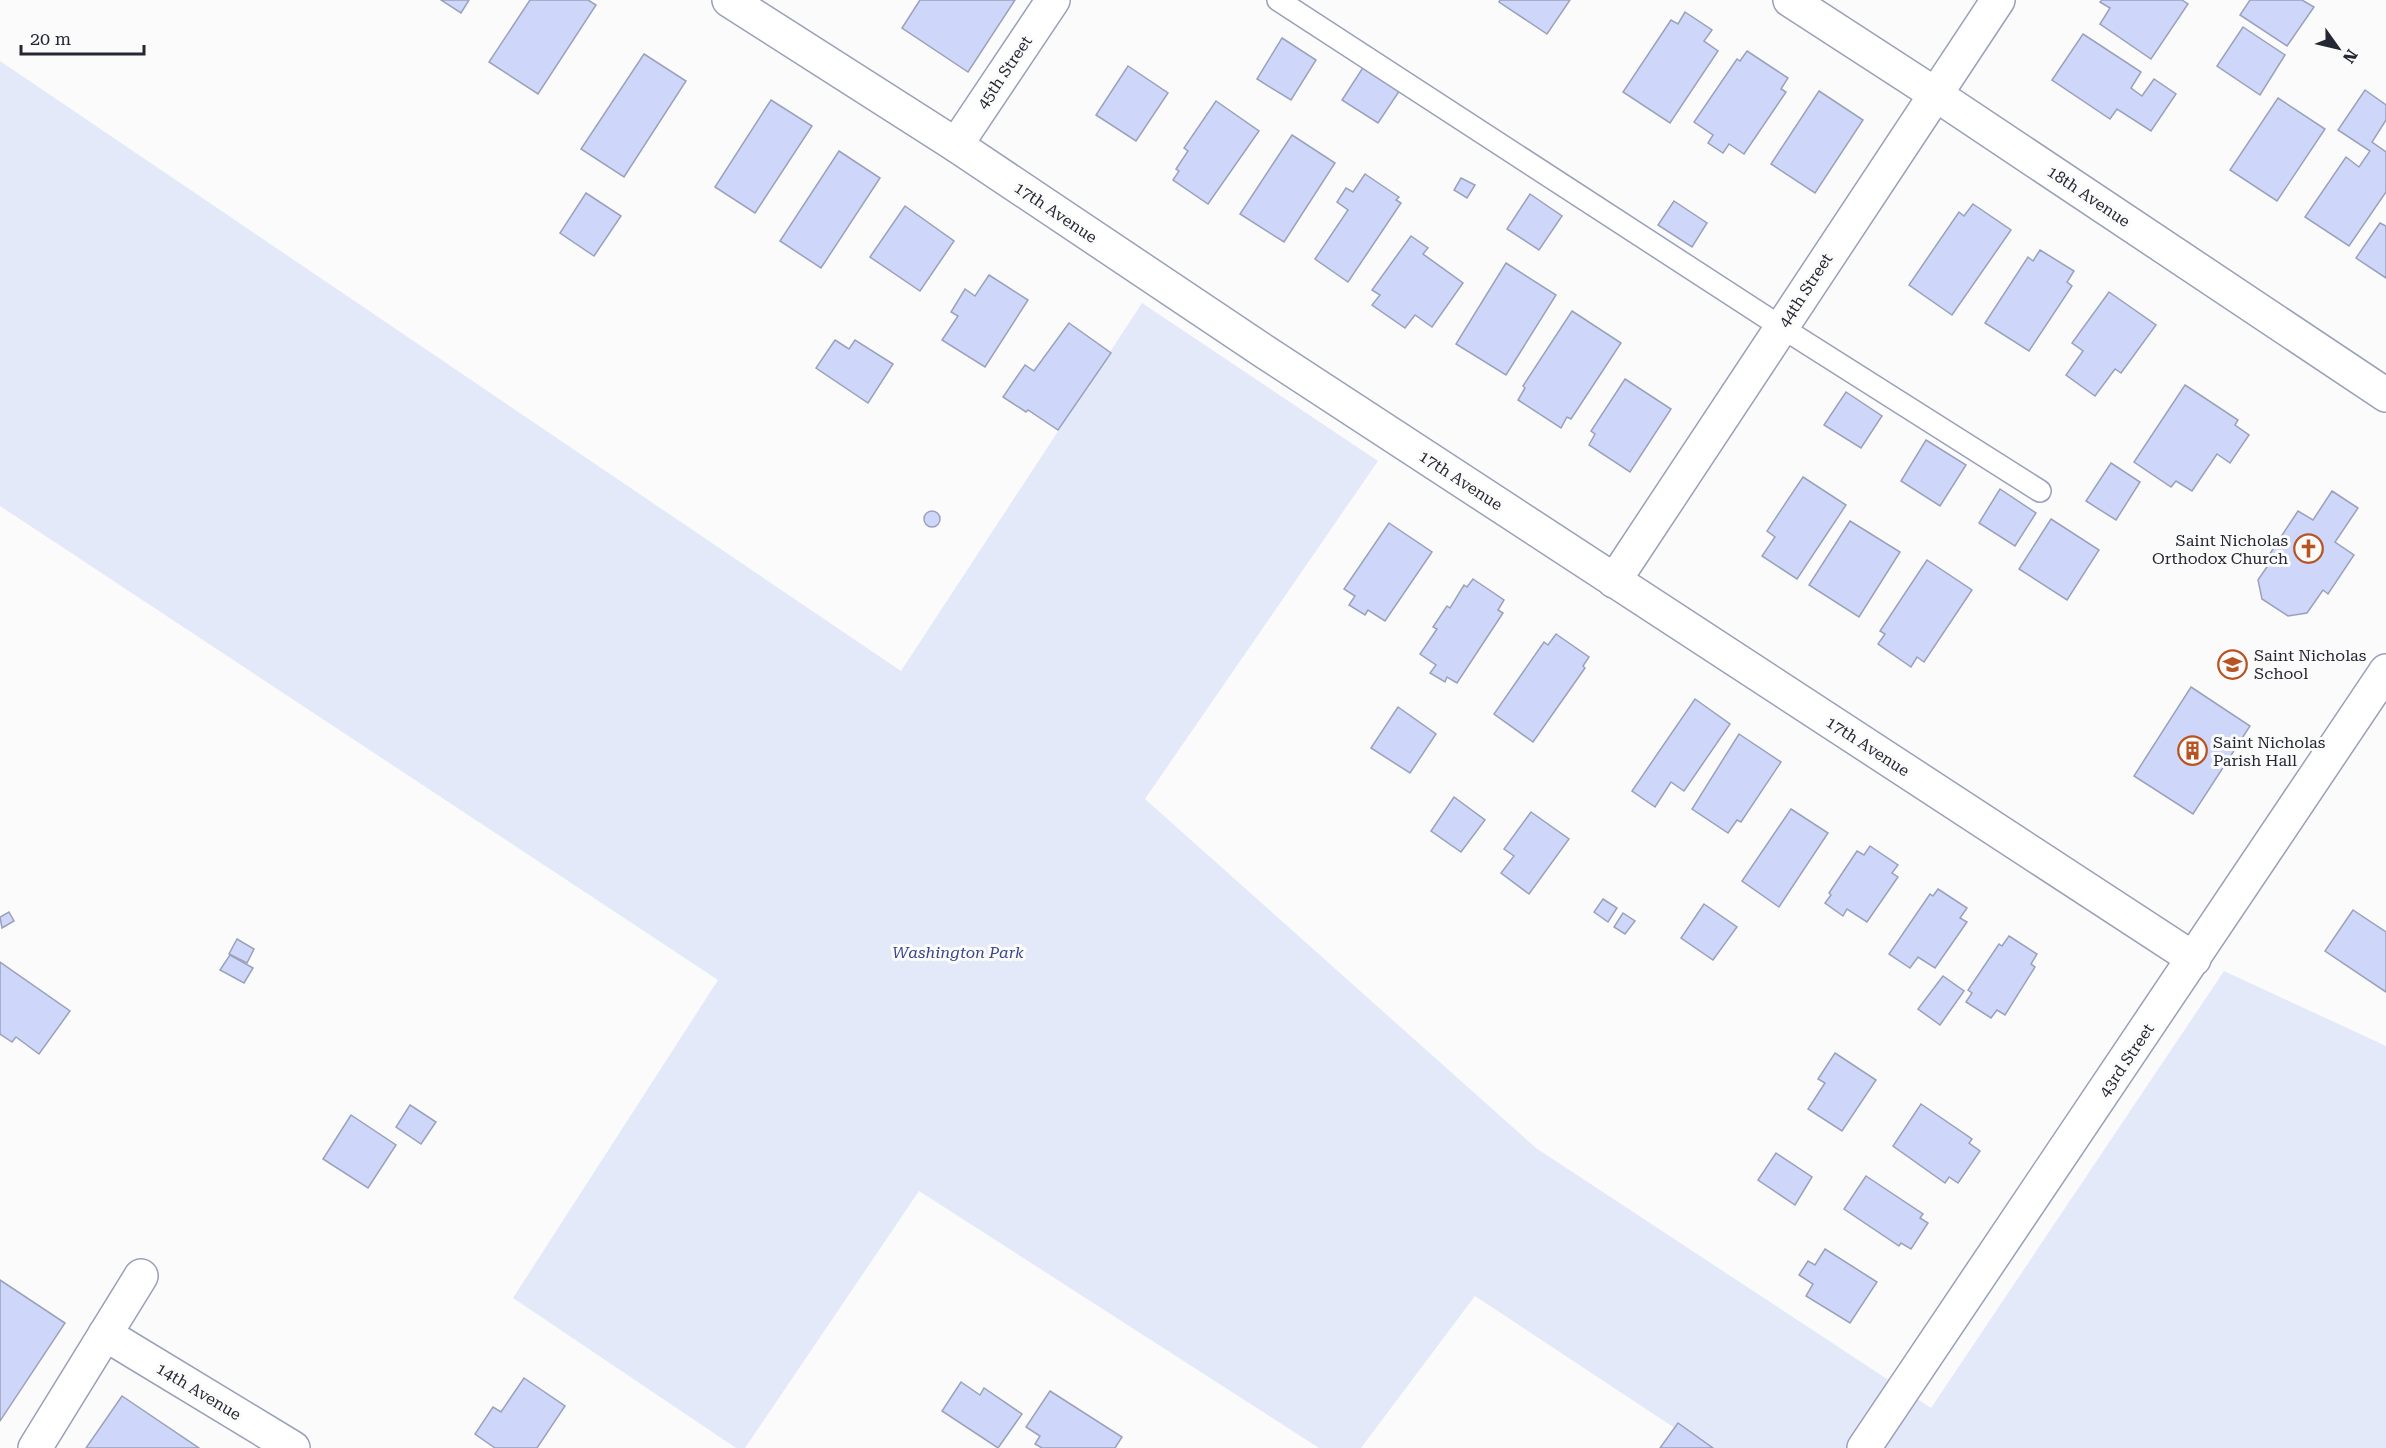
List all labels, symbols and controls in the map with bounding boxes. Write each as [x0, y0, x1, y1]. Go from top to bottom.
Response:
scale bar [21, 18, 144, 56]
north arrow [2308, 18, 2368, 78]
text: 20 m [30, 28, 71, 49]
street label: 45th Street [973, 32, 1036, 112]
text: N [2339, 46, 2361, 67]
street label: 18th Avenue [2044, 162, 2134, 231]
street label: 17th Avenue [1011, 178, 1101, 247]
street label: 44th Street [1775, 250, 1836, 331]
street label: 17th Avenue [1415, 446, 1506, 515]
place label: Saint Nicholas Orthodox Church [2152, 531, 2288, 568]
church icon: Saint Nicholas Orthodox Church [2293, 533, 2325, 565]
place label: Saint Nicholas School [2254, 646, 2367, 683]
school or university icon: Saint Nicholas School [2217, 648, 2249, 680]
street label: 17th Avenue [1822, 712, 1913, 781]
place label: Saint Nicholas Parish Hall [2213, 733, 2326, 770]
building icon: Saint Nicholas Parish Hall [2176, 735, 2208, 767]
park label: Washington Park [892, 943, 1024, 962]
street label: 43rd Street [2095, 1020, 2158, 1101]
street label: 14th Avenue [153, 1359, 245, 1424]

